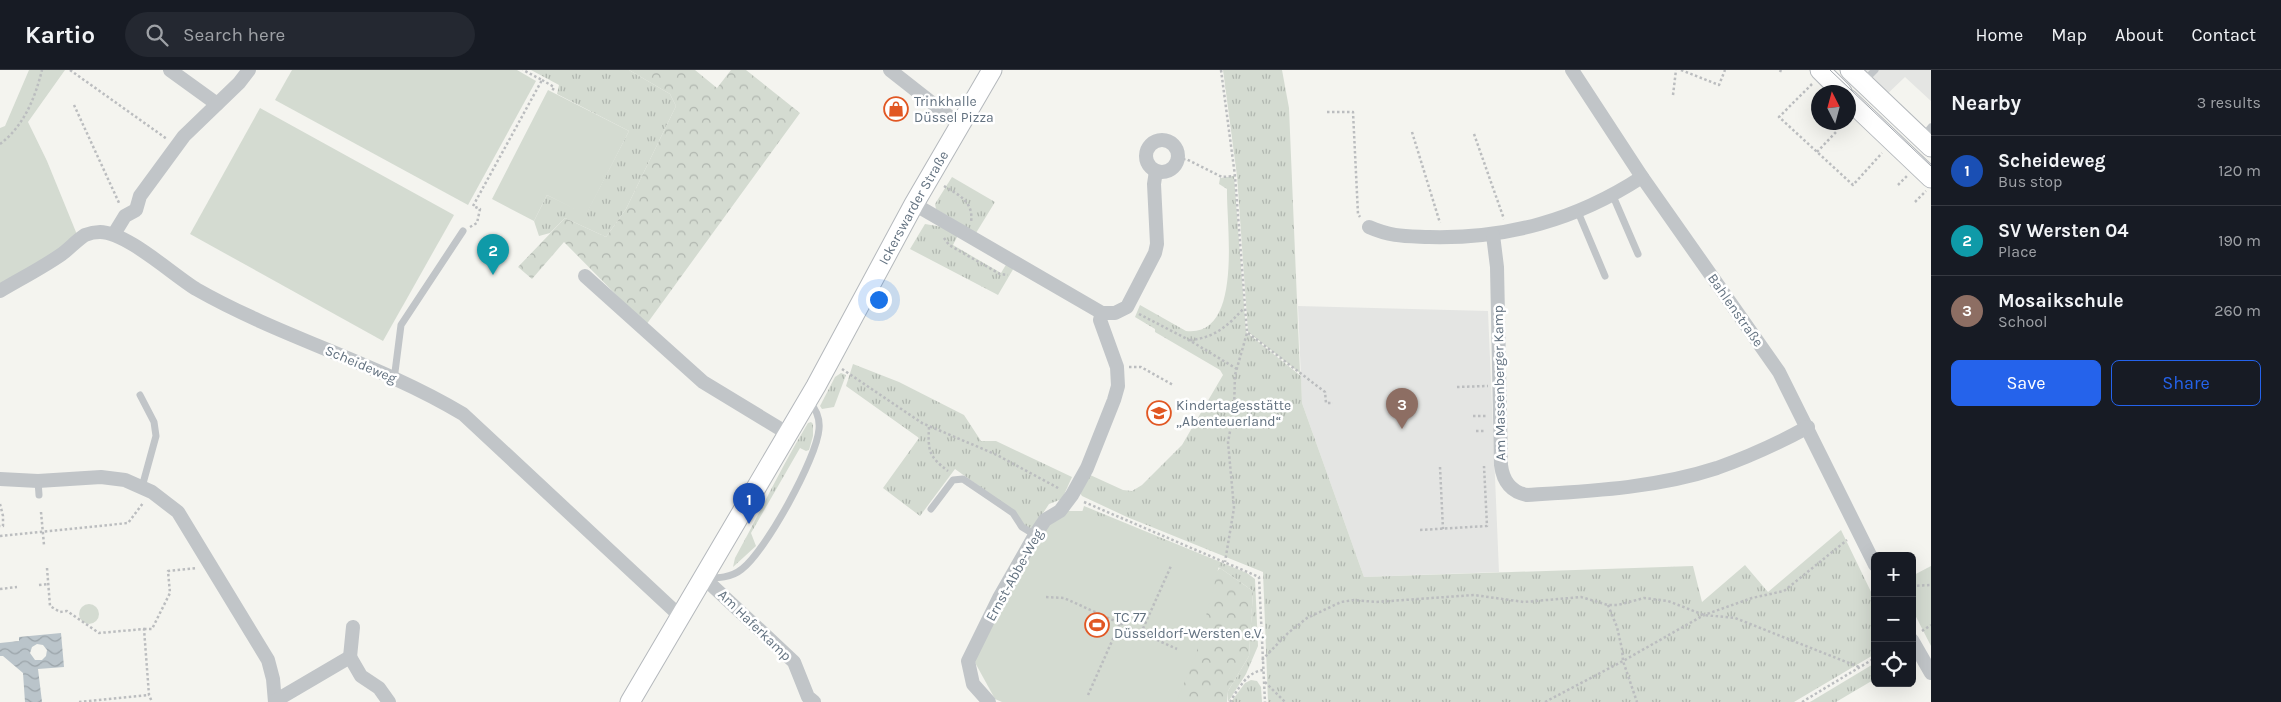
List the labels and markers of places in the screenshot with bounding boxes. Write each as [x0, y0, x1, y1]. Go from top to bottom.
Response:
place label: Trinkhalle Düssel Pizza [914, 93, 994, 126]
shop icon: Trinkhalle Düssel Pizza [883, 96, 909, 122]
pin: 2 [477, 234, 509, 275]
pin: 3 [1386, 388, 1418, 429]
place label: Kindertagesstätte „Abenteuerland“ [1176, 397, 1291, 430]
school or university icon: Kindertagesstätte „Abenteuerland“ [1146, 400, 1172, 426]
pin: 1 [733, 483, 765, 524]
place label: TC 77 Düsseldorf-Wersten e.V. [1114, 609, 1265, 642]
sports icon: TC 77 Düsseldorf-Wersten e.V. [1084, 612, 1110, 638]

